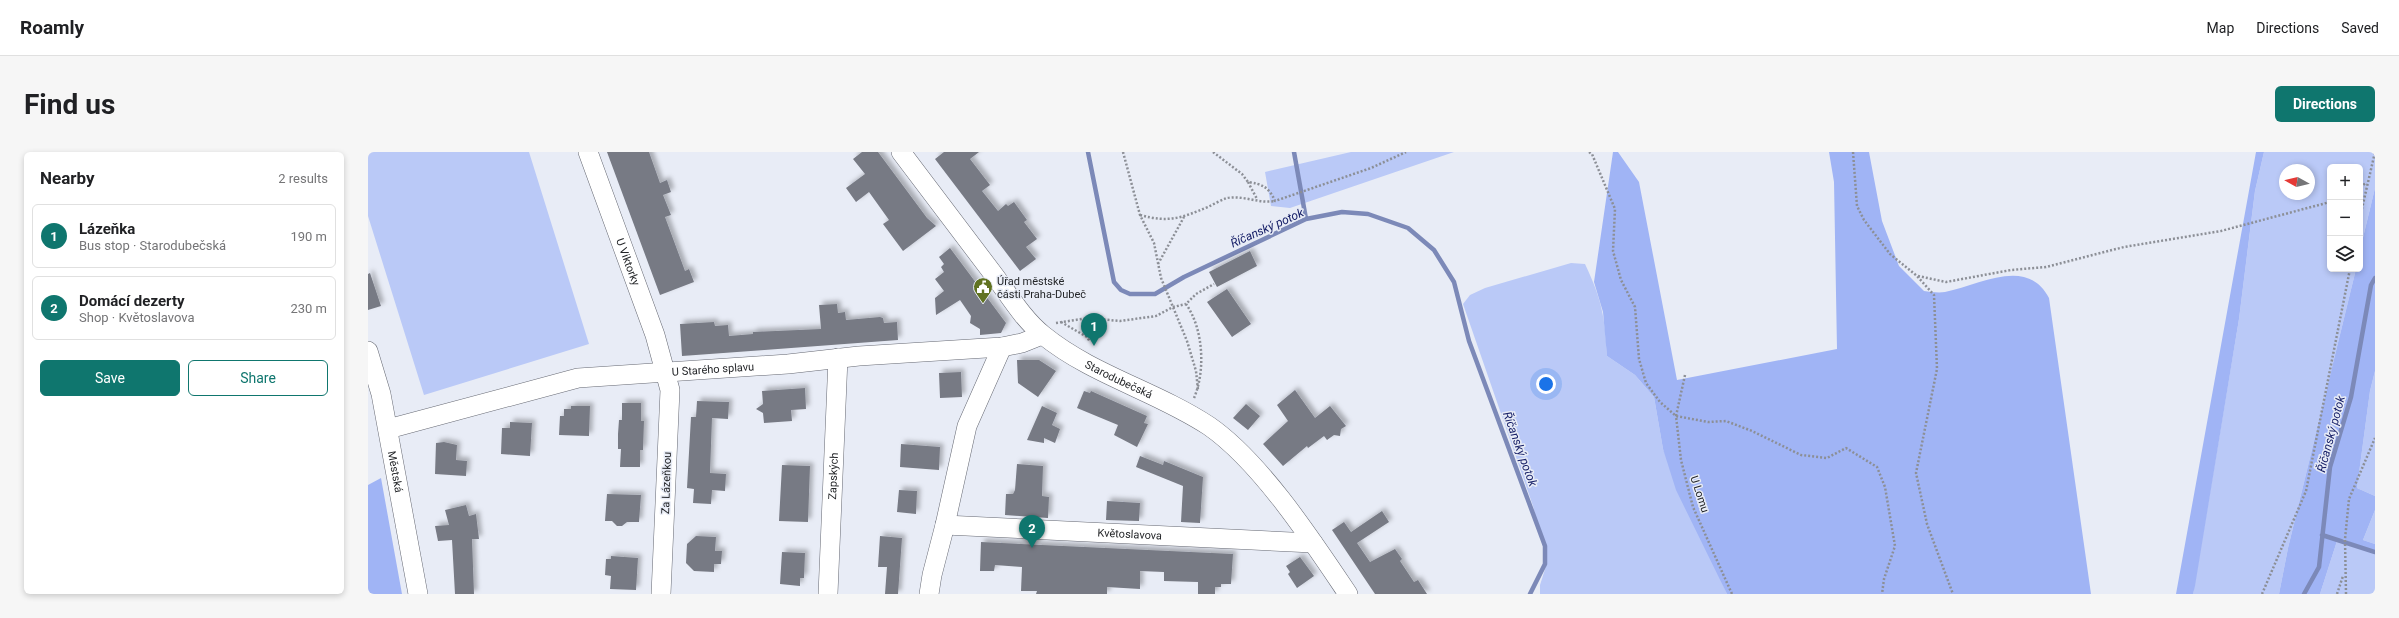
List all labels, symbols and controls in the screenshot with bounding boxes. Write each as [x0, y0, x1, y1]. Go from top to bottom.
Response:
text: Roamly [20, 16, 84, 39]
text: Map [2207, 20, 2234, 36]
text: Directions [2256, 20, 2319, 36]
text: Saved [2341, 20, 2379, 36]
button: Directions [2275, 86, 2375, 122]
text: Find us [24, 88, 115, 121]
north arrow [2279, 164, 2315, 200]
map controls [2327, 164, 2363, 272]
button: + [2327, 164, 2363, 200]
text: Nearby [40, 168, 95, 188]
text: 2 results [278, 171, 328, 186]
button: − [2327, 200, 2363, 236]
water label: Říčanský potok [1228, 204, 1307, 250]
text: Lázeňka [79, 220, 135, 238]
text: 1 [50, 229, 58, 244]
text: 190 m [290, 229, 327, 244]
button: layers [2327, 236, 2363, 272]
street label: U Viktorky [613, 237, 643, 288]
text: Bus stop · Starodubečská [79, 238, 226, 253]
place label: Úřad městské části Praha-Dubeč [997, 275, 1086, 301]
public building icon: Úřad městské části Praha-Dubeč [972, 276, 994, 304]
text: Domácí dezerty [79, 292, 185, 310]
text: 2 [50, 301, 58, 316]
text: 230 m [290, 301, 327, 316]
text: Shop · Květoslavova [79, 310, 195, 325]
pin: 1 [1081, 313, 1107, 346]
street label: Starodubečská [1083, 358, 1155, 401]
button: Save [40, 360, 180, 396]
button: Share [188, 360, 328, 396]
street label: U Starého splavu [671, 360, 755, 379]
your location [1536, 374, 1556, 394]
water label: Říčanský potok [2313, 393, 2348, 474]
water label: Říčanský potok [1500, 409, 1541, 489]
street label: Městská [385, 450, 405, 494]
street label: Za Lázeňkou [659, 452, 674, 514]
street label: Zapských [826, 452, 841, 500]
street label: U Lomu [1688, 474, 1712, 514]
pin: 2 [1019, 515, 1045, 548]
street label: Květoslavova [1097, 526, 1162, 543]

